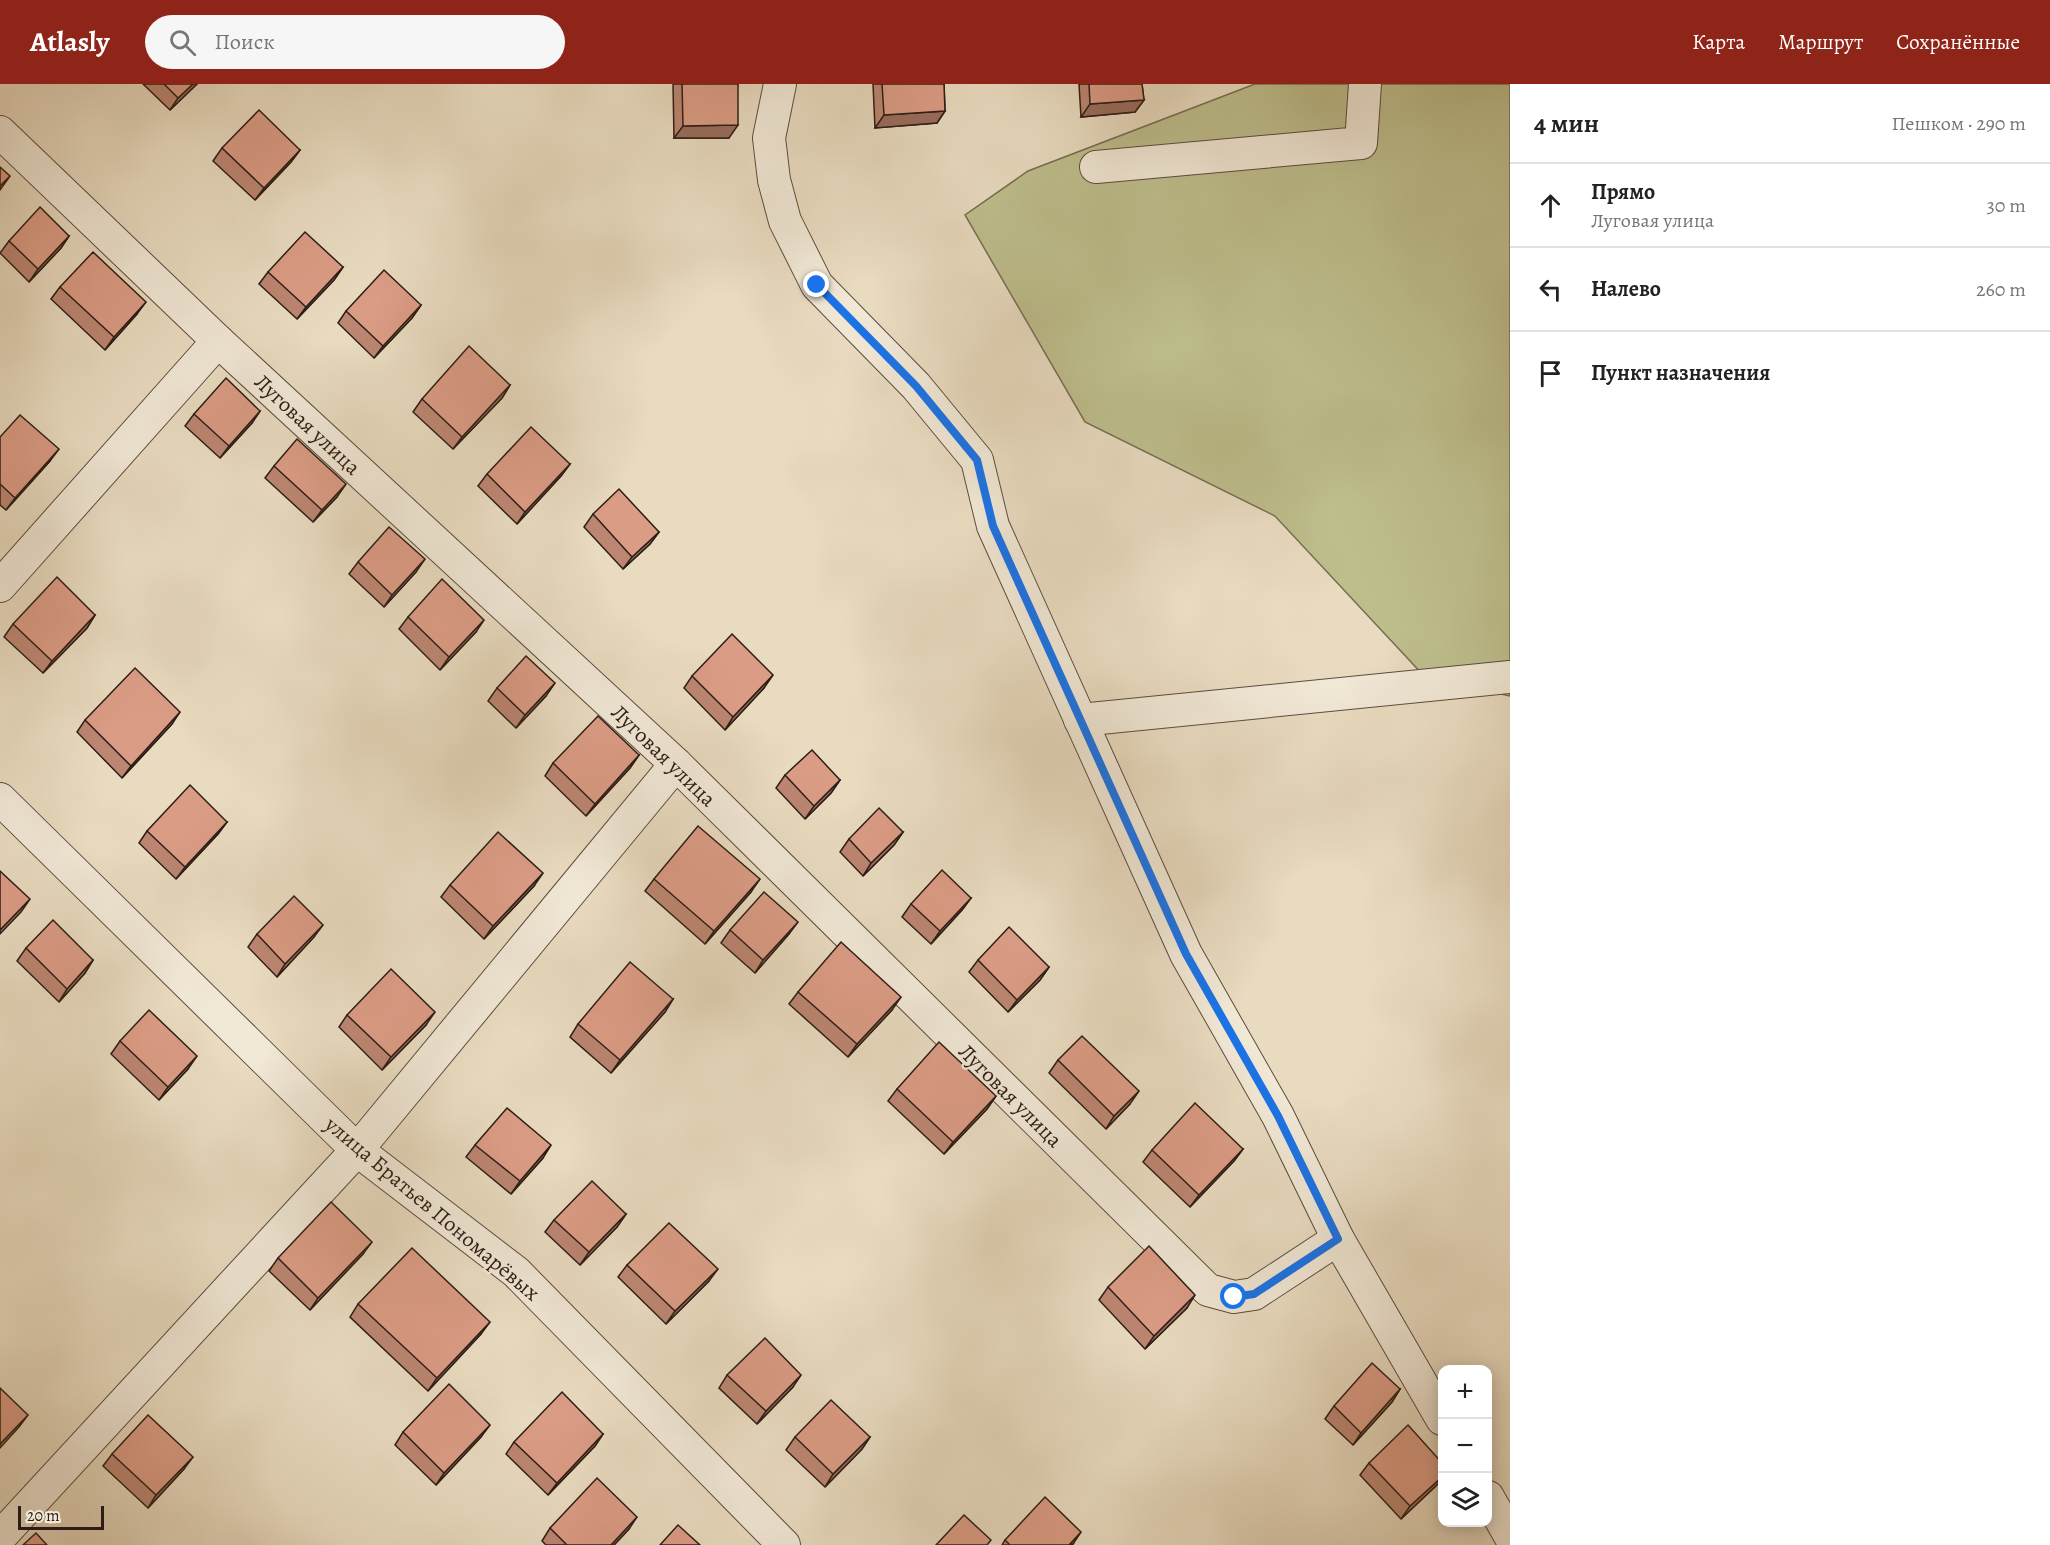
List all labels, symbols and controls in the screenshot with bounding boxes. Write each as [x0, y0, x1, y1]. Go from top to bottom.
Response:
search box [145, 15, 565, 69]
text: Atlasly [30, 23, 109, 61]
icon: search [166, 26, 199, 59]
text: Поиск [214, 27, 275, 57]
text: Карта [1692, 28, 1745, 56]
text: Маршрут [1778, 28, 1863, 56]
text: Сохранённые [1896, 28, 2020, 56]
text: 4 мин [1534, 106, 1599, 141]
text: Пешком · 290 m [1891, 110, 2026, 137]
text: Прямо [1591, 177, 1655, 207]
icon: ahead [1534, 189, 1567, 222]
text: 30 m [1986, 192, 2026, 219]
text: Луговая улица [1591, 207, 1714, 234]
route end [803, 271, 829, 297]
icon: left [1534, 273, 1567, 306]
text: Налево [1591, 274, 1661, 304]
text: 260 m [1976, 276, 2026, 303]
icon: arrive [1534, 357, 1567, 390]
text: Пункт назначения [1591, 358, 1770, 388]
street label: Луговая улица [247, 367, 368, 483]
street label: Луговая улица [604, 698, 723, 814]
street label: Луговая улица [952, 1037, 1069, 1155]
street label: улица Братьев Пономарёвых [318, 1109, 546, 1308]
route start [1220, 1283, 1246, 1309]
map controls [1438, 1365, 1492, 1527]
button: + [1438, 1365, 1492, 1419]
button: − [1438, 1419, 1492, 1473]
button: layers [1438, 1473, 1492, 1527]
scale bar [18, 1503, 104, 1530]
text: 20 m [27, 1505, 60, 1527]

